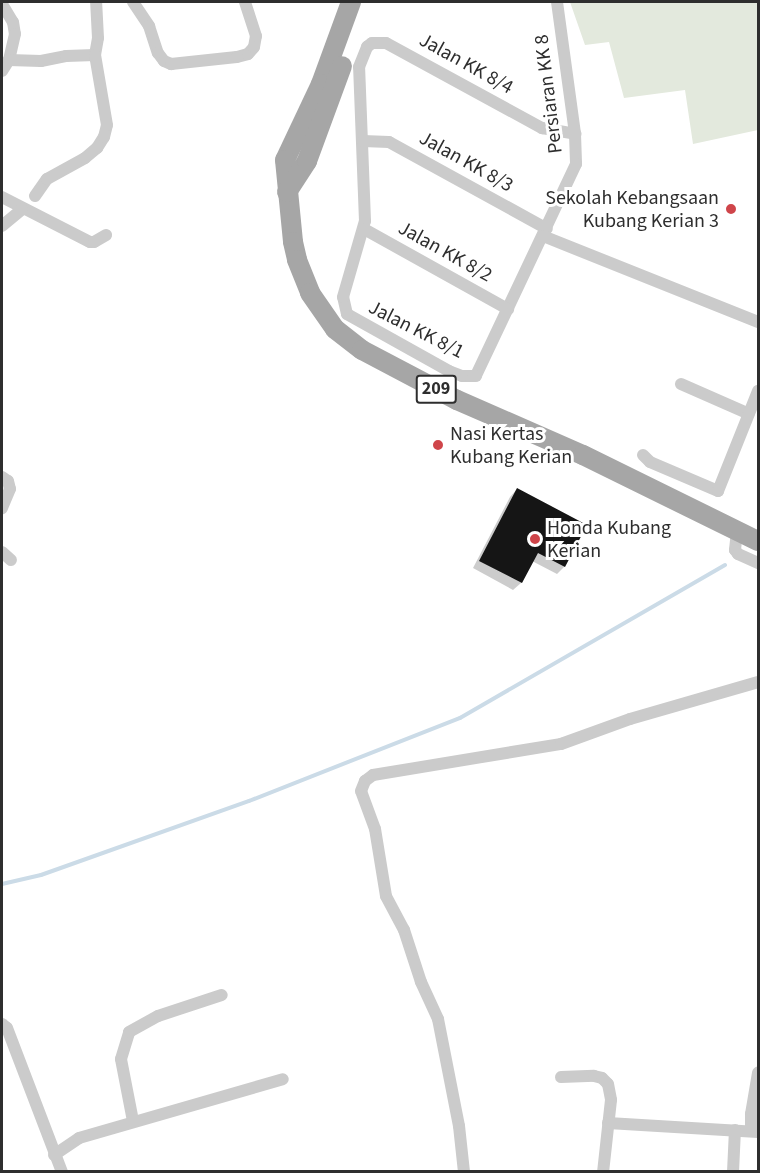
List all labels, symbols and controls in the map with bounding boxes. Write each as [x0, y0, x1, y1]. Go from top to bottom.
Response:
street label: Jalan KK 8/4 [415, 28, 517, 100]
street label: Persiaran KK 8 [530, 33, 568, 155]
street label: Jalan KK 8/3 [415, 126, 517, 198]
place label: Sekolah Kebangsaan Kubang Kerian 3 [545, 186, 719, 233]
marker: Sekolah Kebangsaan Kubang Kerian 3 [724, 202, 738, 216]
street label: Jalan KK 8/2 [394, 216, 496, 288]
street label: Jalan KK 8/1 [364, 296, 468, 364]
road number: 209 [415, 374, 457, 404]
place label: Nasi Kertas Kubang Kerian [450, 422, 572, 469]
marker: Nasi Kertas Kubang Kerian [431, 438, 445, 452]
place label: Honda Kubang Kerian [547, 516, 671, 563]
marker: Honda Kubang Kerian [528, 532, 542, 546]

